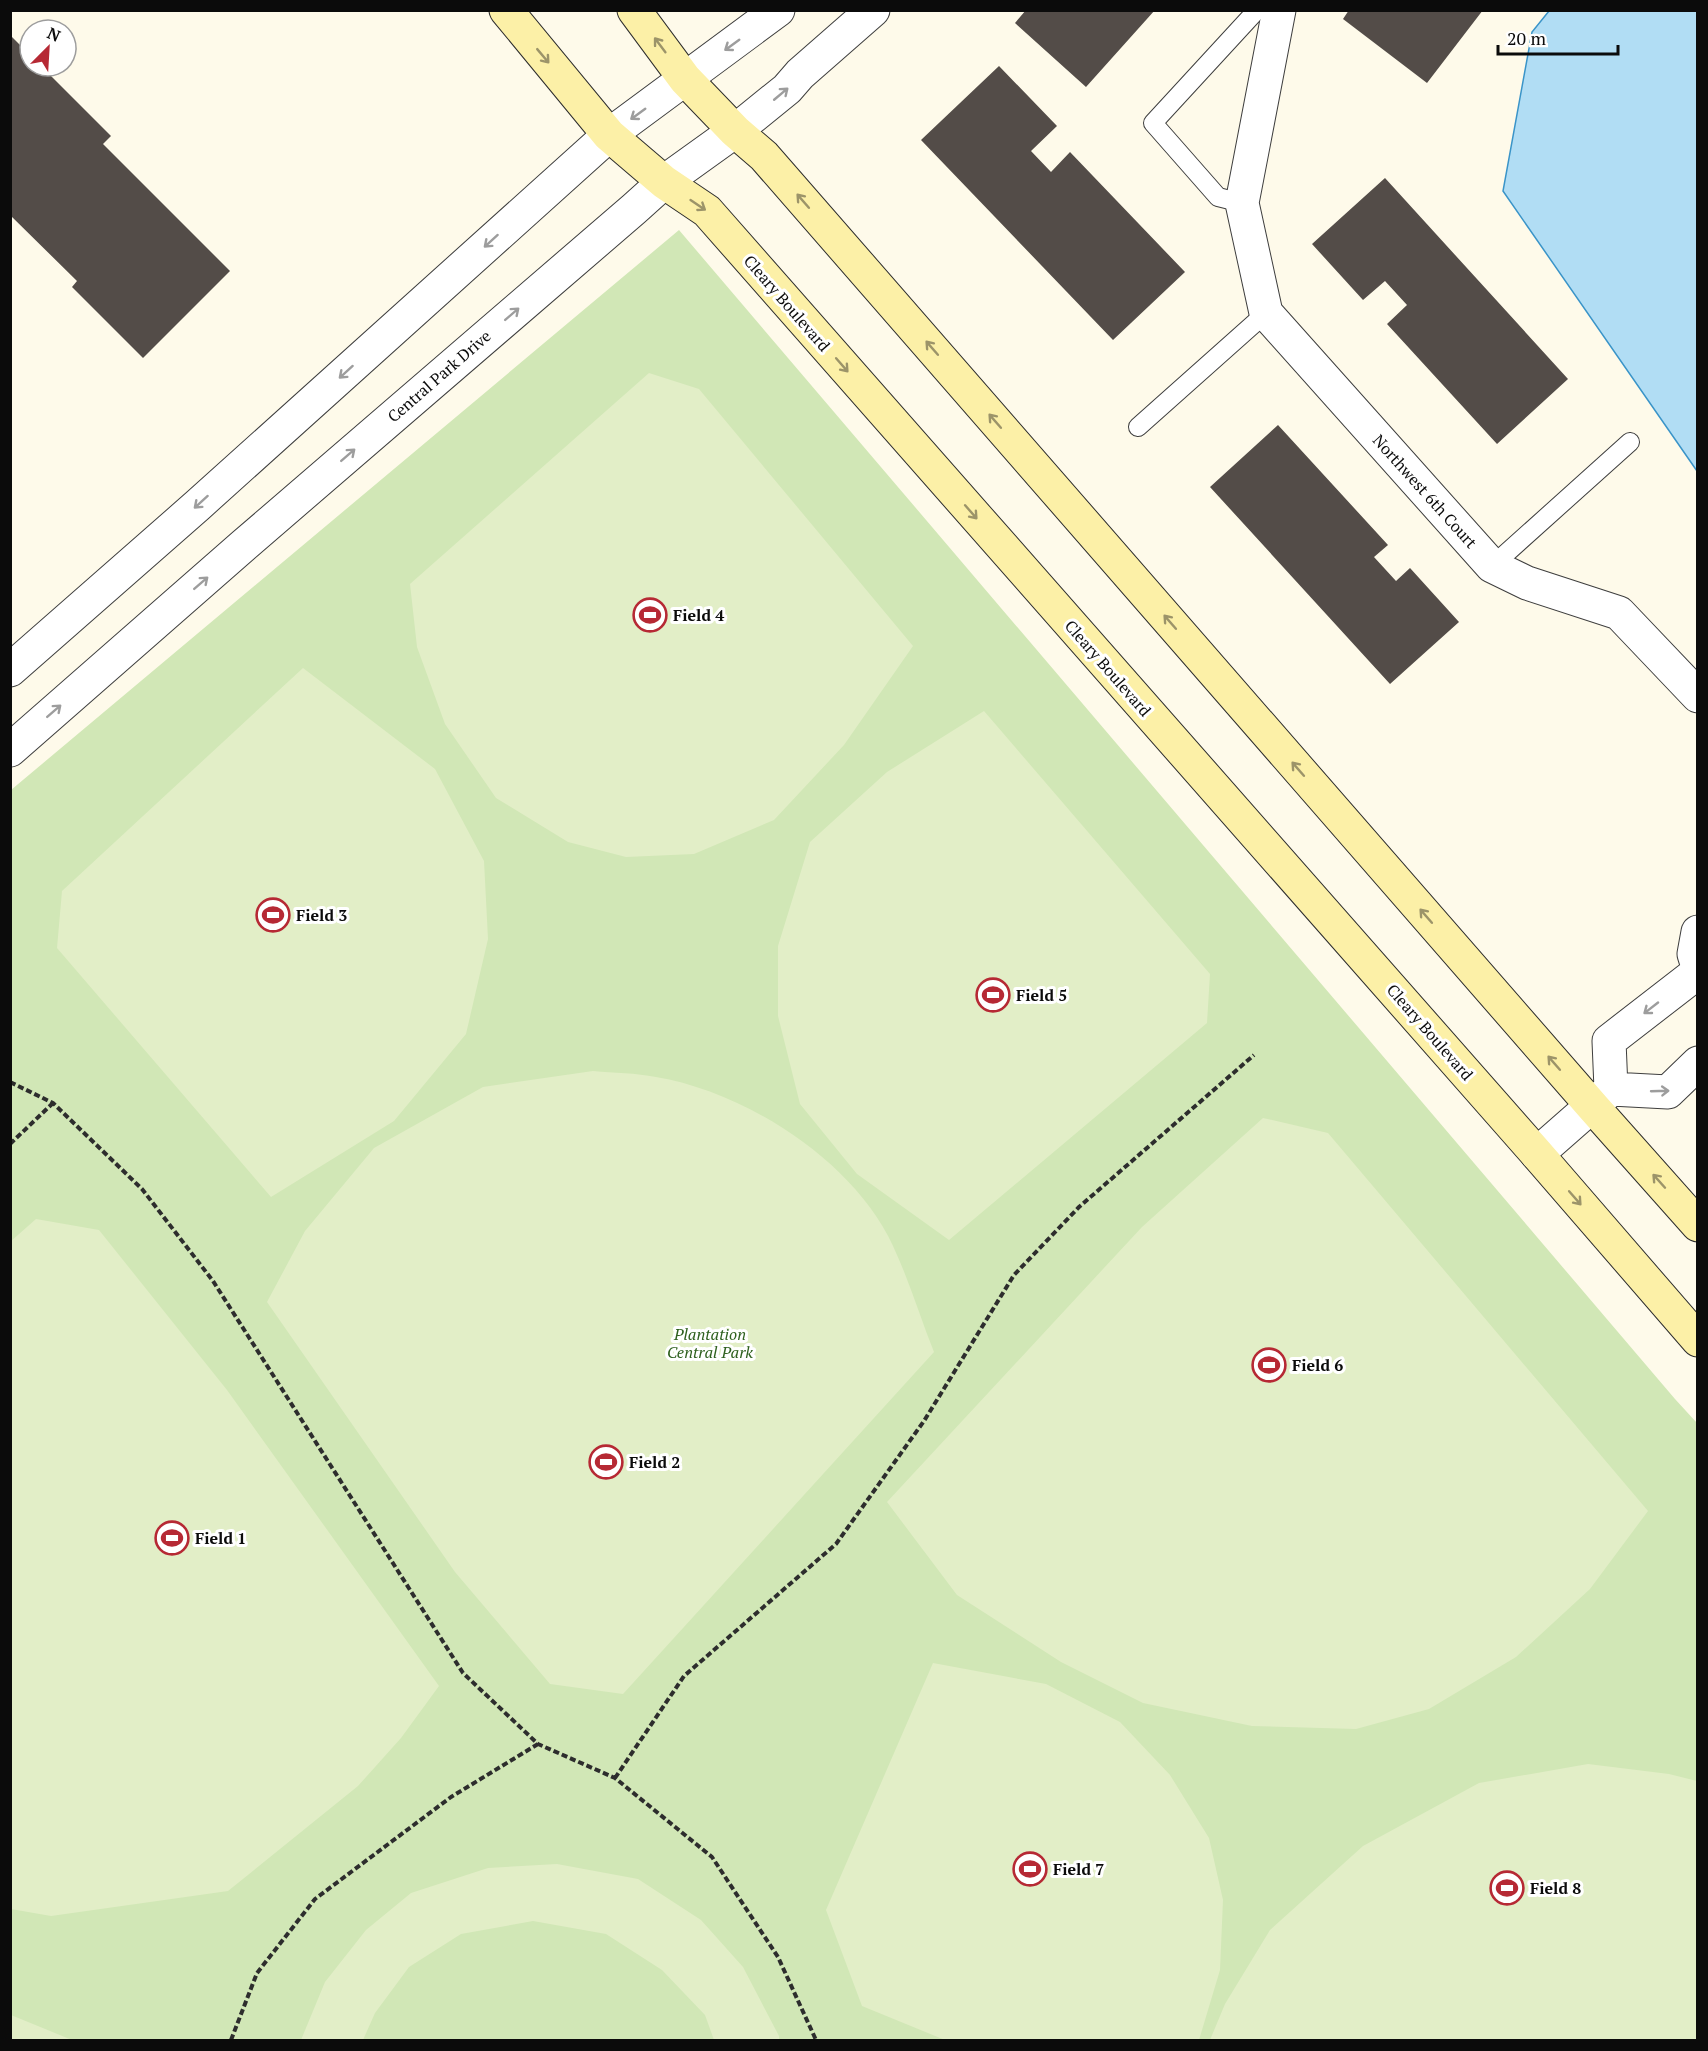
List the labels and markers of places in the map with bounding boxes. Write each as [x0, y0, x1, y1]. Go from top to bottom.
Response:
sports icon: Field 4 [632, 597, 668, 633]
place label: Field 4 [673, 604, 724, 626]
sports icon: Field 3 [255, 897, 291, 933]
place label: Field 3 [296, 904, 347, 926]
sports icon: Field 5 [975, 977, 1011, 1013]
place label: Field 5 [1016, 984, 1067, 1006]
sports icon: Field 6 [1251, 1347, 1287, 1383]
place label: Field 6 [1292, 1354, 1343, 1376]
sports icon: Field 2 [588, 1444, 624, 1480]
place label: Field 2 [629, 1451, 680, 1473]
sports icon: Field 1 [154, 1520, 190, 1556]
place label: Field 1 [195, 1527, 246, 1549]
sports icon: Field 7 [1012, 1851, 1048, 1887]
place label: Field 7 [1053, 1858, 1104, 1880]
sports icon: Field 8 [1489, 1870, 1525, 1906]
place label: Field 8 [1530, 1877, 1581, 1899]

